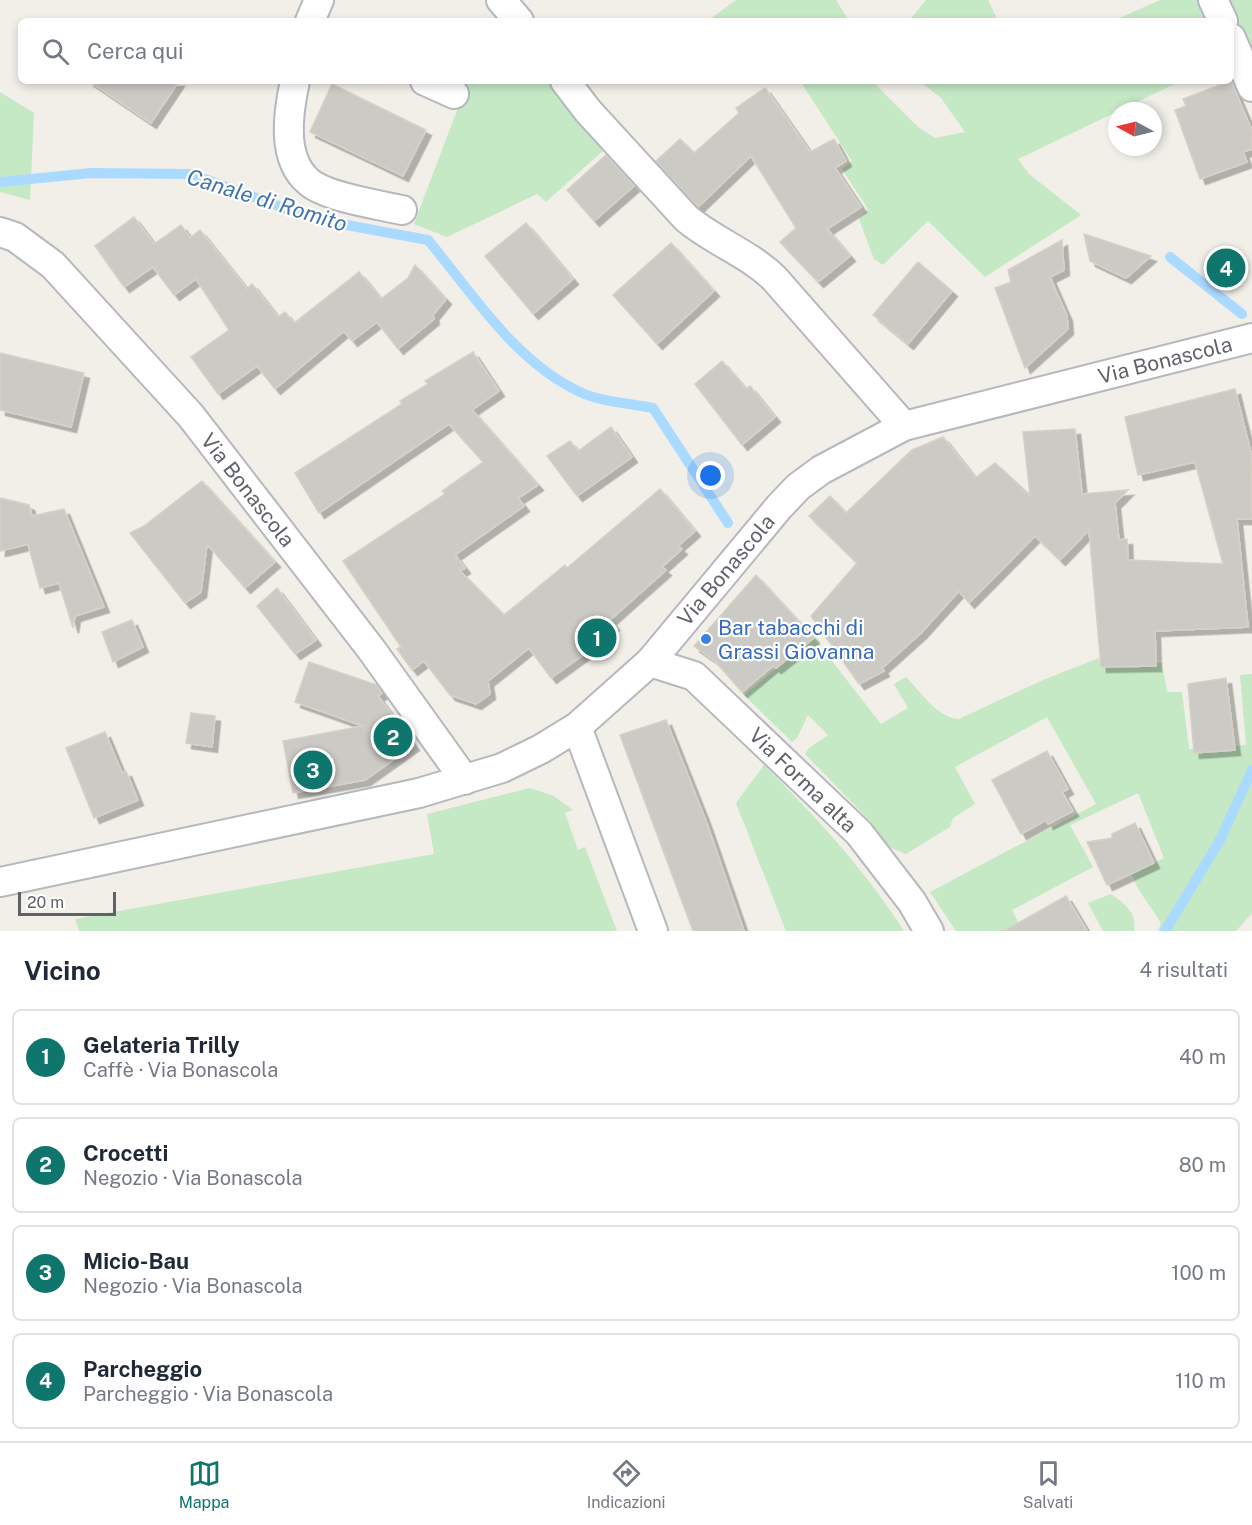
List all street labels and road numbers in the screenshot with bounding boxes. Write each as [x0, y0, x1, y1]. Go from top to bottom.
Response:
street label: Via Bonascola [1095, 331, 1235, 389]
street label: Via Bonascola [196, 428, 300, 552]
street label: Via Bonascola [672, 509, 780, 631]
street label: Via Forma alta [744, 722, 862, 838]

